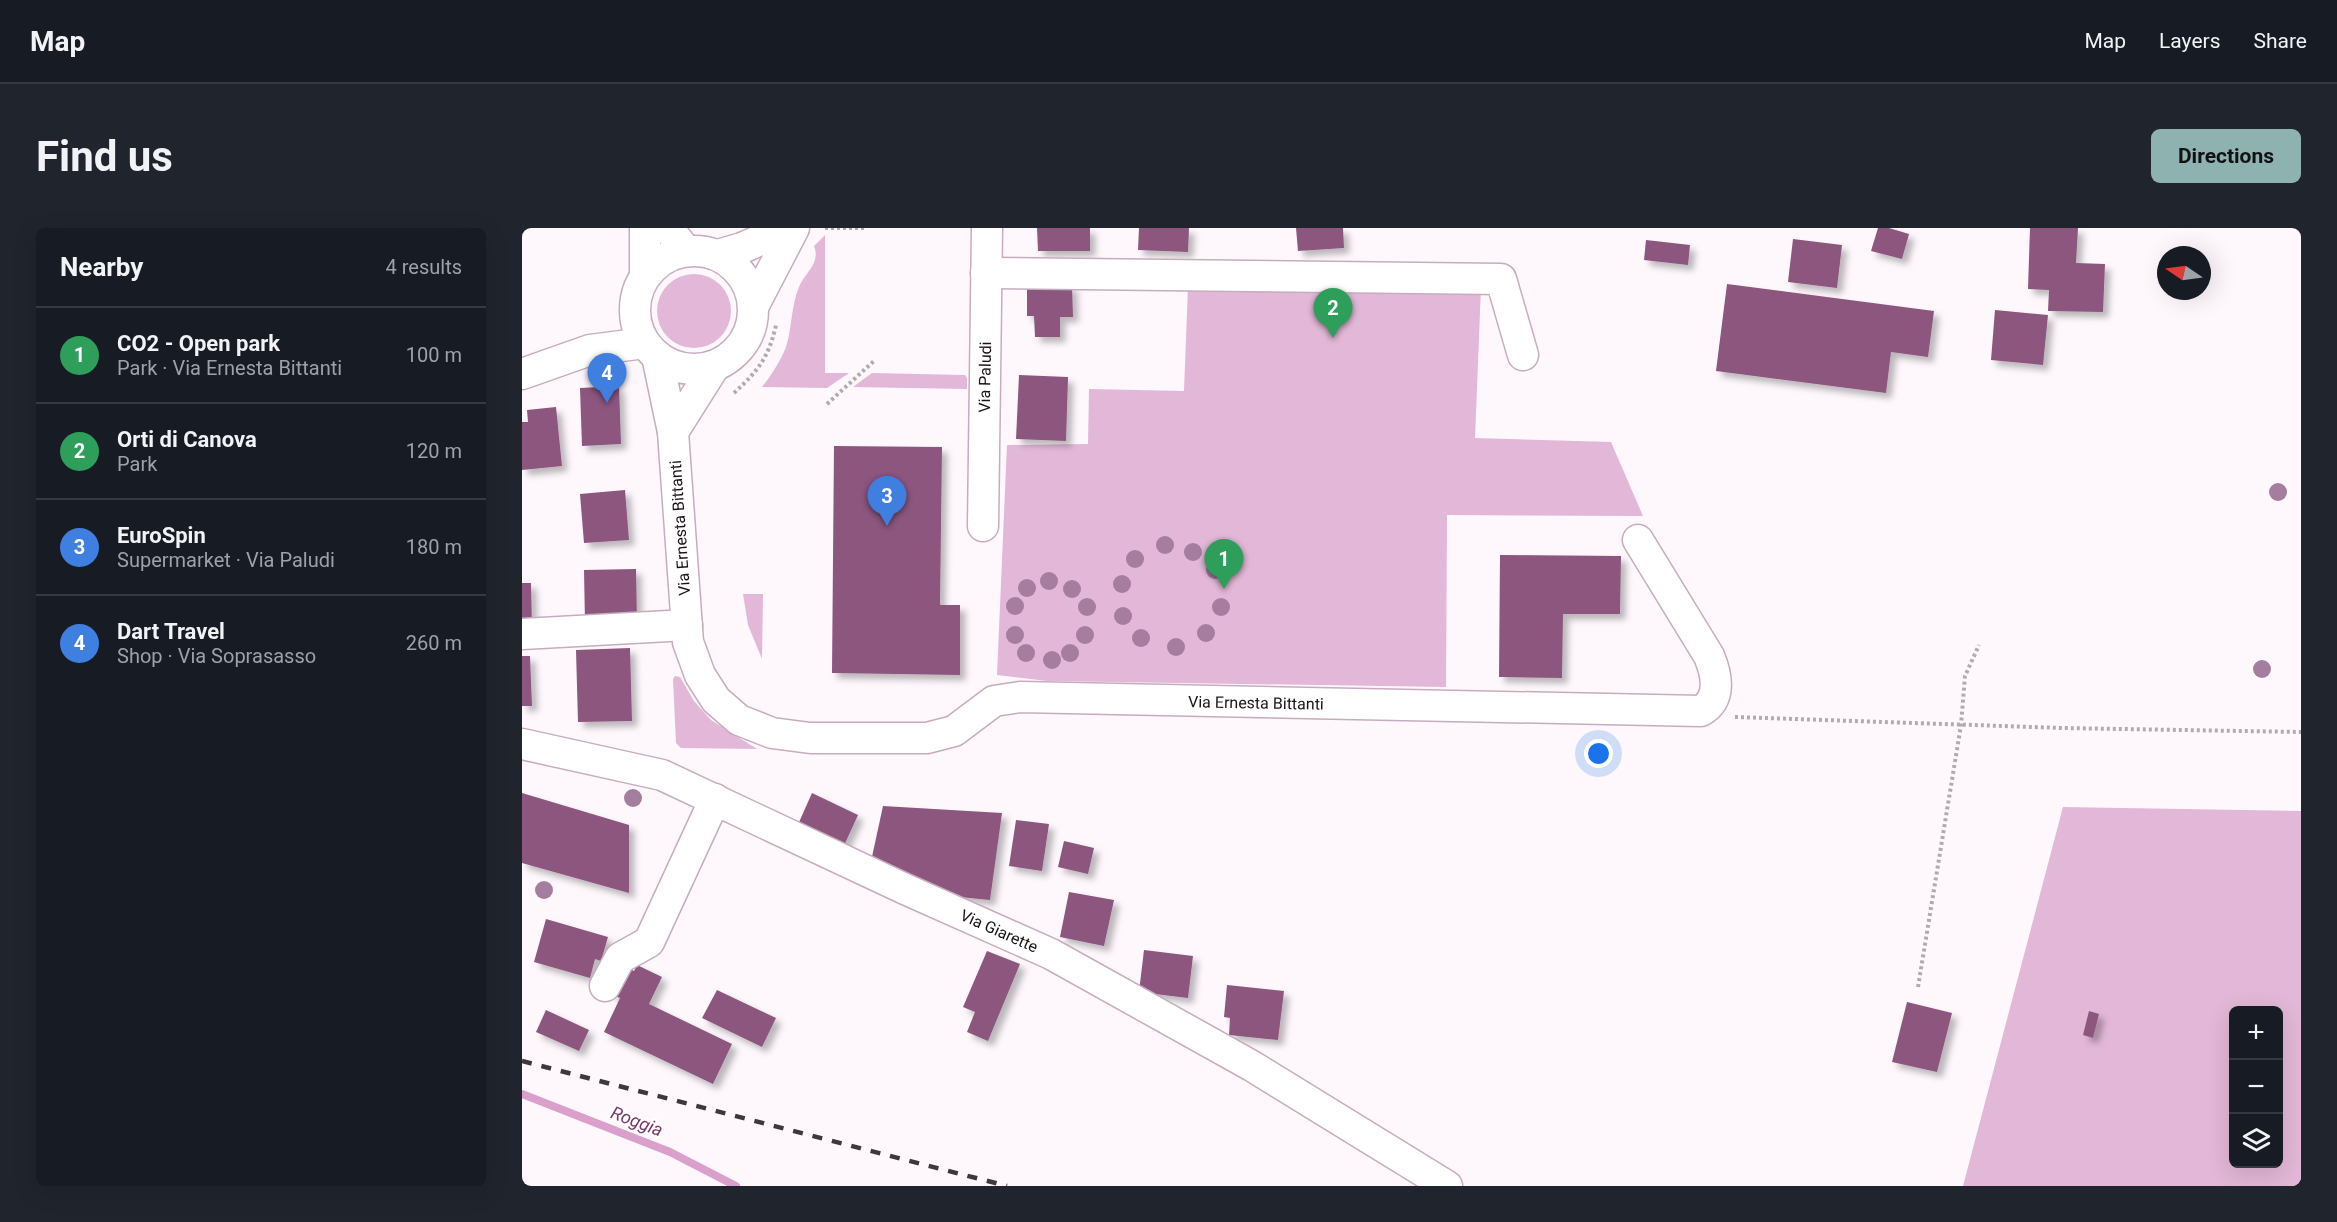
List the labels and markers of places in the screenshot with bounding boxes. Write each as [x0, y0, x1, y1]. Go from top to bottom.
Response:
pin: 2 [1314, 288, 1352, 338]
pin: 4 [588, 354, 626, 403]
pin: 3 [868, 476, 907, 526]
pin: 1 [1204, 540, 1244, 589]

